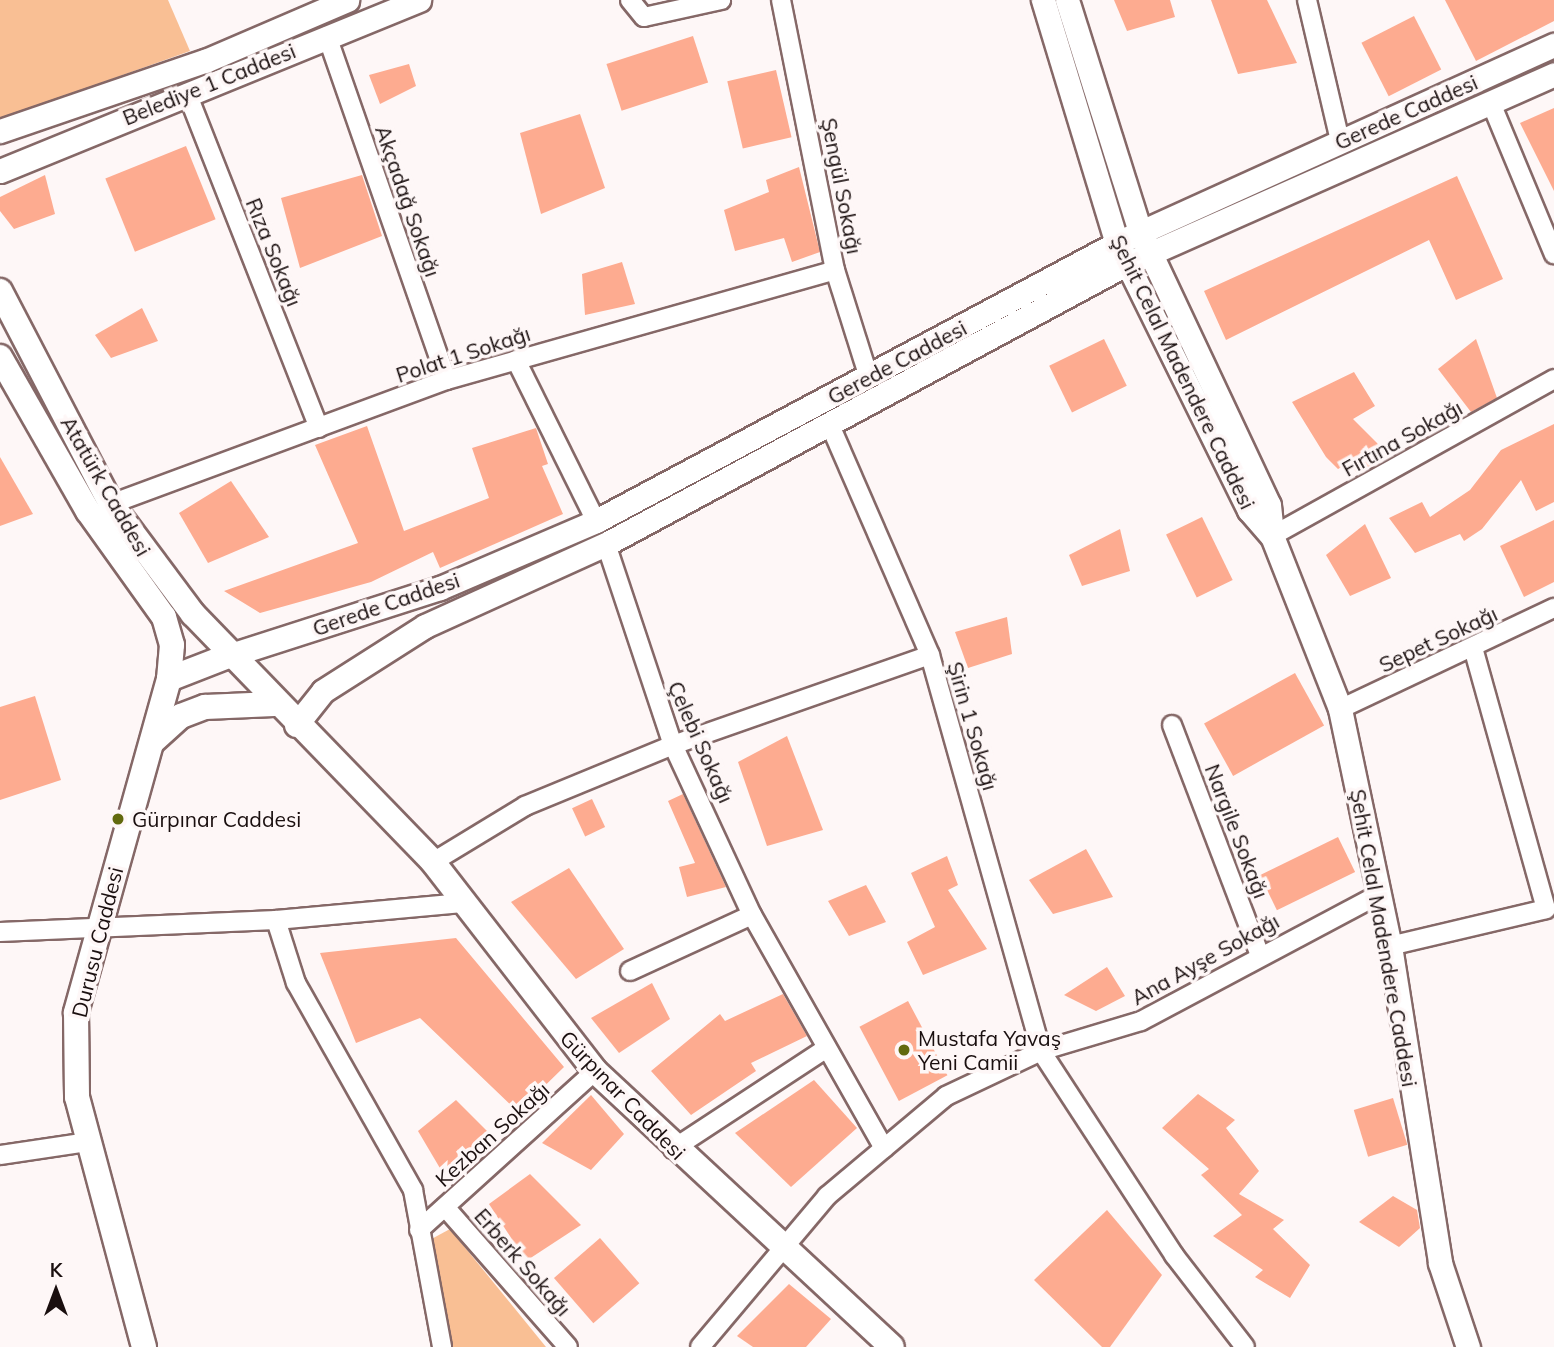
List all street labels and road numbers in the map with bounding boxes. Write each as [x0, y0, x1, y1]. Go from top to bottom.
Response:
street label: Belediye 1 Caddesi [119, 38, 299, 130]
street label: Gerede Caddesi [1331, 69, 1481, 155]
street label: Şengül Sokağı [816, 116, 868, 256]
street label: Akçadağ Sokağı [370, 122, 446, 280]
street label: Rıza Sokağı [241, 194, 307, 310]
street label: Şehit Celal Madendere Caddesi [1106, 231, 1260, 513]
street label: Gerede Caddesi [823, 315, 971, 409]
street label: Polat 1 Sokağı [393, 320, 533, 388]
street label: Fırtına Sokağı [1337, 395, 1467, 481]
street label: Atatürk Caddesi [56, 412, 156, 560]
street label: Gerede Caddesi [309, 567, 463, 641]
street label: Sepet Sokağı [1375, 601, 1501, 677]
street label: Şirin 1 Sokağı [943, 659, 1003, 793]
street label: Çelebi Sokağı [663, 677, 739, 807]
street label: Nargile Sokağı [1200, 760, 1274, 902]
street label: Şehit Celal Madendere Caddesi [1345, 787, 1423, 1089]
street label: Durusu Caddesi [66, 864, 128, 1020]
street label: Ana Ayşe Sokağı [1127, 908, 1283, 1010]
street label: Gürpınar Caddesi [555, 1025, 691, 1165]
street label: Kezban Sokağı [430, 1076, 554, 1192]
street label: Erberk Sokağı [470, 1203, 576, 1321]

